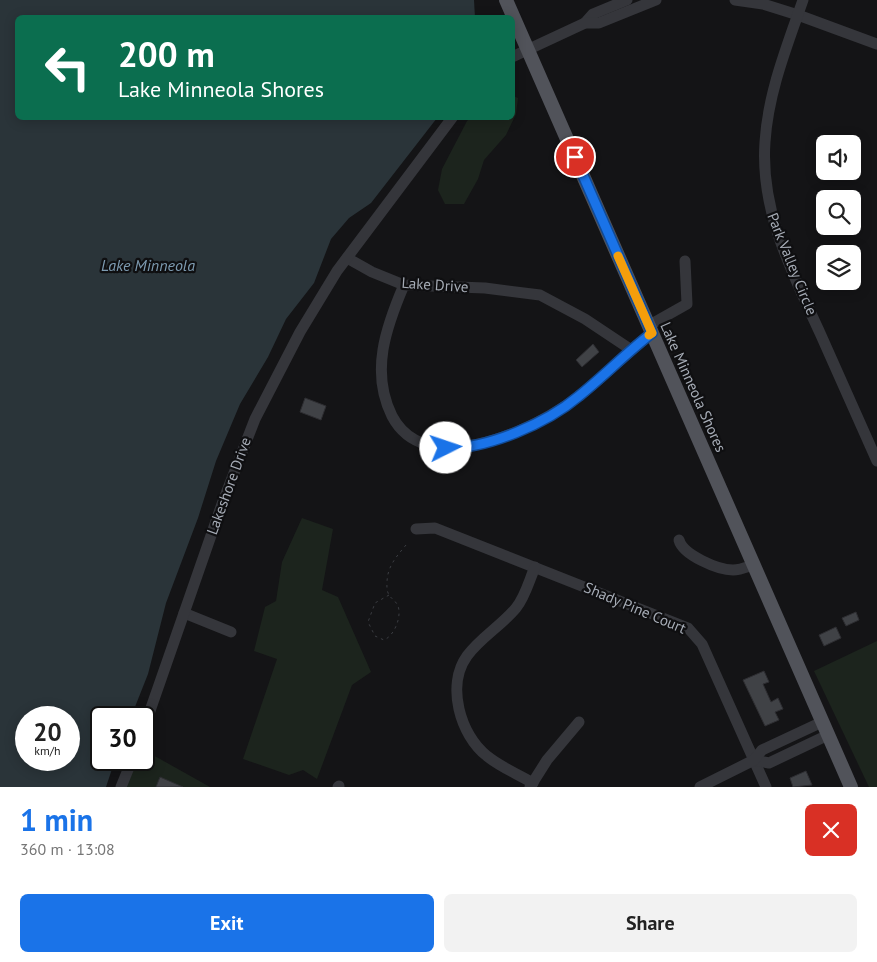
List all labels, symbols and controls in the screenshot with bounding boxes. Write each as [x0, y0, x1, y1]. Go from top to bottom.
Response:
text: 200 m [118, 31, 215, 77]
icon: left [35, 35, 100, 100]
text: Lake Minneola Shores [118, 75, 324, 103]
map controls [816, 135, 861, 290]
button: sound [816, 135, 861, 180]
pin [554, 136, 596, 178]
icon: arrive [561, 143, 589, 171]
button: search [816, 190, 861, 235]
street label: Park Valley Circle [763, 210, 822, 318]
button: layers [816, 245, 861, 290]
water label: Lake Minneola [101, 255, 195, 275]
street label: Lake Drive [401, 273, 469, 296]
street label: Lake Minneola Shores [656, 319, 731, 455]
position arrow [419, 421, 471, 473]
street label: Lakeshore Drive [202, 434, 255, 537]
street label: Shady Pine Court [581, 577, 689, 638]
speed limit sign: 30 [90, 706, 155, 771]
text: 20 [33, 716, 62, 748]
text: km/h [34, 743, 61, 758]
text: 1 min [20, 800, 93, 839]
button: close [805, 804, 857, 856]
text: 360 m · 13:08 [20, 839, 115, 859]
button: Exit [20, 894, 434, 952]
button: Share [444, 894, 857, 952]

